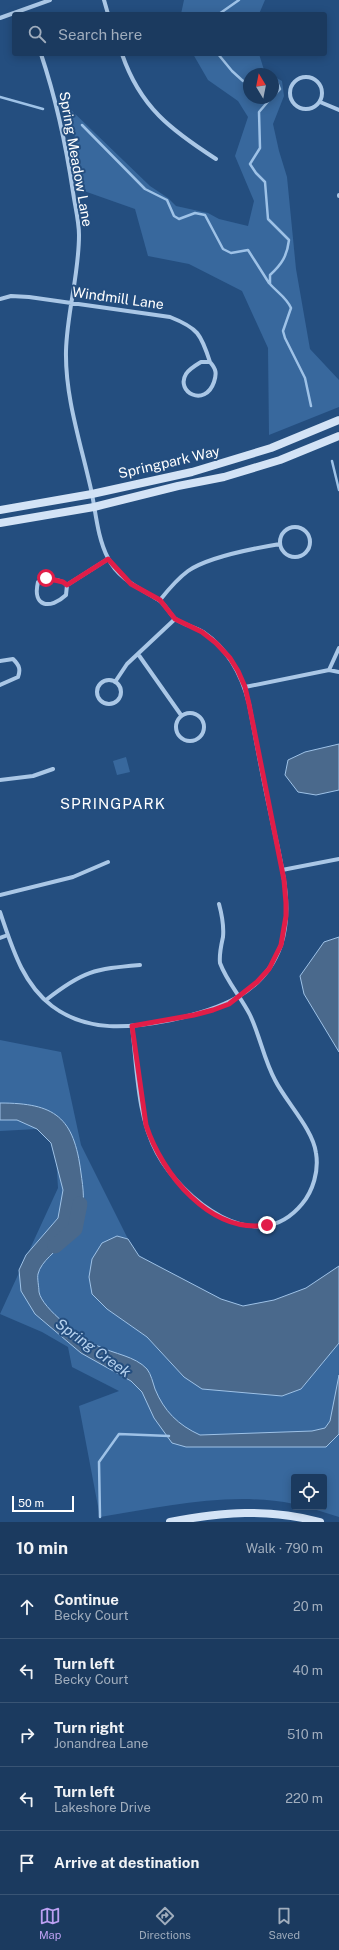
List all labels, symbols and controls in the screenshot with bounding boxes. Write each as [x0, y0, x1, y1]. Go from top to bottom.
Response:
search box [12, 12, 327, 56]
icon: search [26, 23, 48, 45]
text: Search here [58, 26, 142, 43]
north arrow [243, 68, 279, 104]
street label: Spring Meadow Lane [56, 90, 96, 228]
street label: Windmill Lane [71, 284, 165, 312]
street label: Springpark Way [117, 442, 222, 481]
route start [37, 569, 55, 587]
district label: SPRINGPARK [60, 795, 166, 812]
route end [258, 1216, 276, 1234]
water label: Spring Creek [52, 1315, 135, 1381]
map controls [291, 1474, 327, 1510]
button: locate [291, 1474, 327, 1510]
scale bar [12, 1494, 74, 1513]
text: 50 m [18, 1497, 44, 1509]
text: 10 min [16, 1538, 68, 1558]
text: Walk · 790 m [246, 1541, 323, 1556]
text: Continue [54, 1591, 119, 1608]
icon: ahead [16, 1596, 38, 1618]
text: 20 m [293, 1599, 323, 1614]
text: Becky Court [54, 1608, 129, 1623]
text: Turn left [54, 1655, 115, 1672]
icon: left [16, 1660, 38, 1682]
text: 40 m [292, 1663, 323, 1678]
text: Becky Court [54, 1672, 129, 1687]
text: Turn right [54, 1719, 124, 1736]
icon: right [16, 1724, 38, 1746]
text: 510 m [287, 1727, 323, 1742]
text: Jonandrea Lane [54, 1736, 148, 1751]
text: Turn left [54, 1783, 115, 1800]
icon: left [16, 1788, 38, 1810]
text: 220 m [285, 1791, 323, 1806]
text: Lakeshore Drive [54, 1800, 151, 1815]
icon: arrive [16, 1852, 38, 1874]
text: Arrive at destination [54, 1854, 199, 1871]
tab: Map [39, 1905, 61, 1941]
tab: Directions [139, 1905, 191, 1941]
tab: Saved [269, 1905, 300, 1941]

